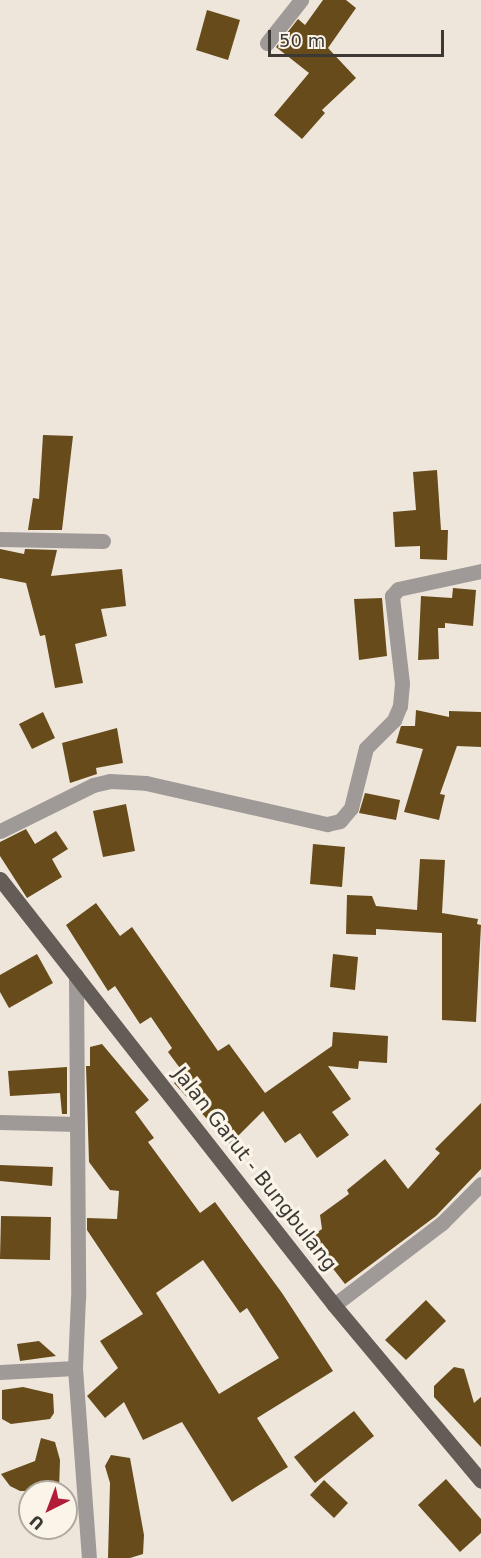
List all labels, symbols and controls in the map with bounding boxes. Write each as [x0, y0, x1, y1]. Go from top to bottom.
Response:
scale bar [271, 18, 446, 56]
text: 50 m [279, 30, 325, 51]
street label: Jalan Garut - Bungbulang [168, 1062, 342, 1276]
north arrow [18, 1480, 78, 1540]
text: U [26, 1511, 48, 1534]

